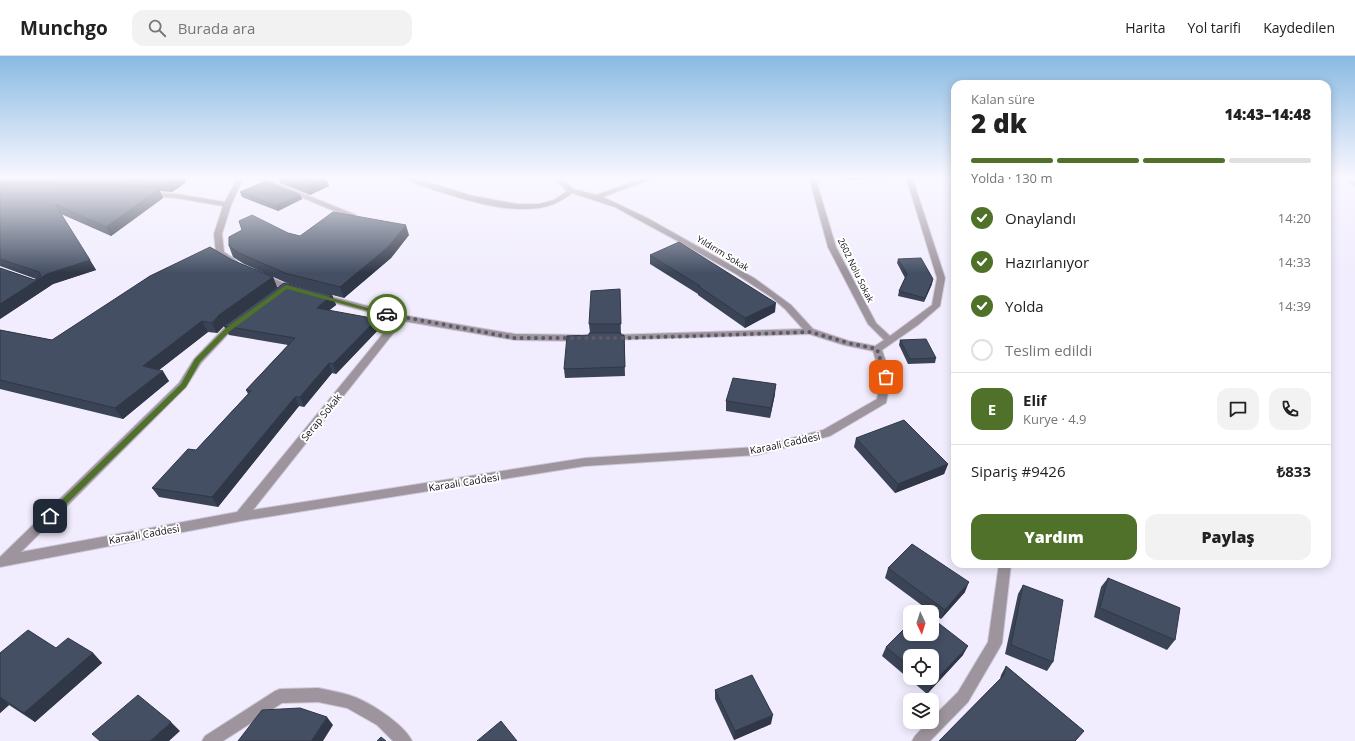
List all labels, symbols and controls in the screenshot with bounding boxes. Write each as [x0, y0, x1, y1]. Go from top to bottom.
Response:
search box [132, 10, 412, 46]
text: Munchgo [20, 15, 108, 41]
icon: search [146, 17, 168, 39]
text: Burada ara [178, 18, 255, 38]
text: Harita [1125, 18, 1165, 37]
text: Yol tarifi [1187, 18, 1241, 37]
text: Kaydedilen [1263, 18, 1335, 37]
text: Kalan süre [971, 90, 1035, 108]
text: 14:43–14:48 [1225, 104, 1311, 124]
text: 2 dk [971, 105, 1027, 141]
text: Yolda · 130 m [971, 169, 1052, 187]
icon: check [971, 207, 993, 229]
text: Onaylandı [1005, 208, 1076, 228]
text: 14:20 [1278, 209, 1311, 227]
street label: Yıldırım Sokak [694, 232, 752, 274]
street label: 2602 Nolu Sokak [835, 236, 877, 305]
icon: check [971, 251, 993, 273]
text: Hazırlanıyor [1005, 252, 1089, 272]
text: 14:33 [1278, 253, 1311, 271]
courier [367, 294, 407, 334]
icon: check [971, 295, 993, 317]
text: Yolda [1005, 296, 1044, 316]
text: 14:39 [1278, 297, 1311, 315]
icon: car [376, 303, 398, 325]
text: Teslim edildi [1005, 340, 1092, 360]
pin [869, 360, 903, 394]
icon: bag [875, 366, 897, 388]
button: chat [1217, 388, 1259, 430]
button: phone [1269, 388, 1311, 430]
street label: Serap Sokak [298, 390, 345, 444]
text: Elif [1023, 390, 1046, 410]
text: E [988, 399, 996, 419]
text: Kurye · 4.9 [1023, 410, 1087, 428]
street label: Karaali Caddesi [749, 429, 821, 457]
text: Sipariş #9426 [971, 461, 1065, 481]
text: ₺833 [1277, 461, 1311, 481]
street label: Karaali Caddesi [428, 469, 500, 495]
pin [33, 499, 67, 533]
icon: home [39, 505, 61, 527]
button: Yardım [971, 514, 1137, 560]
button: Paylaş [1145, 514, 1311, 560]
street label: Karaali Caddesi [108, 521, 180, 547]
north arrow [903, 605, 939, 641]
map controls [903, 605, 939, 729]
button: locate [903, 649, 939, 685]
button: layers [903, 693, 939, 729]

